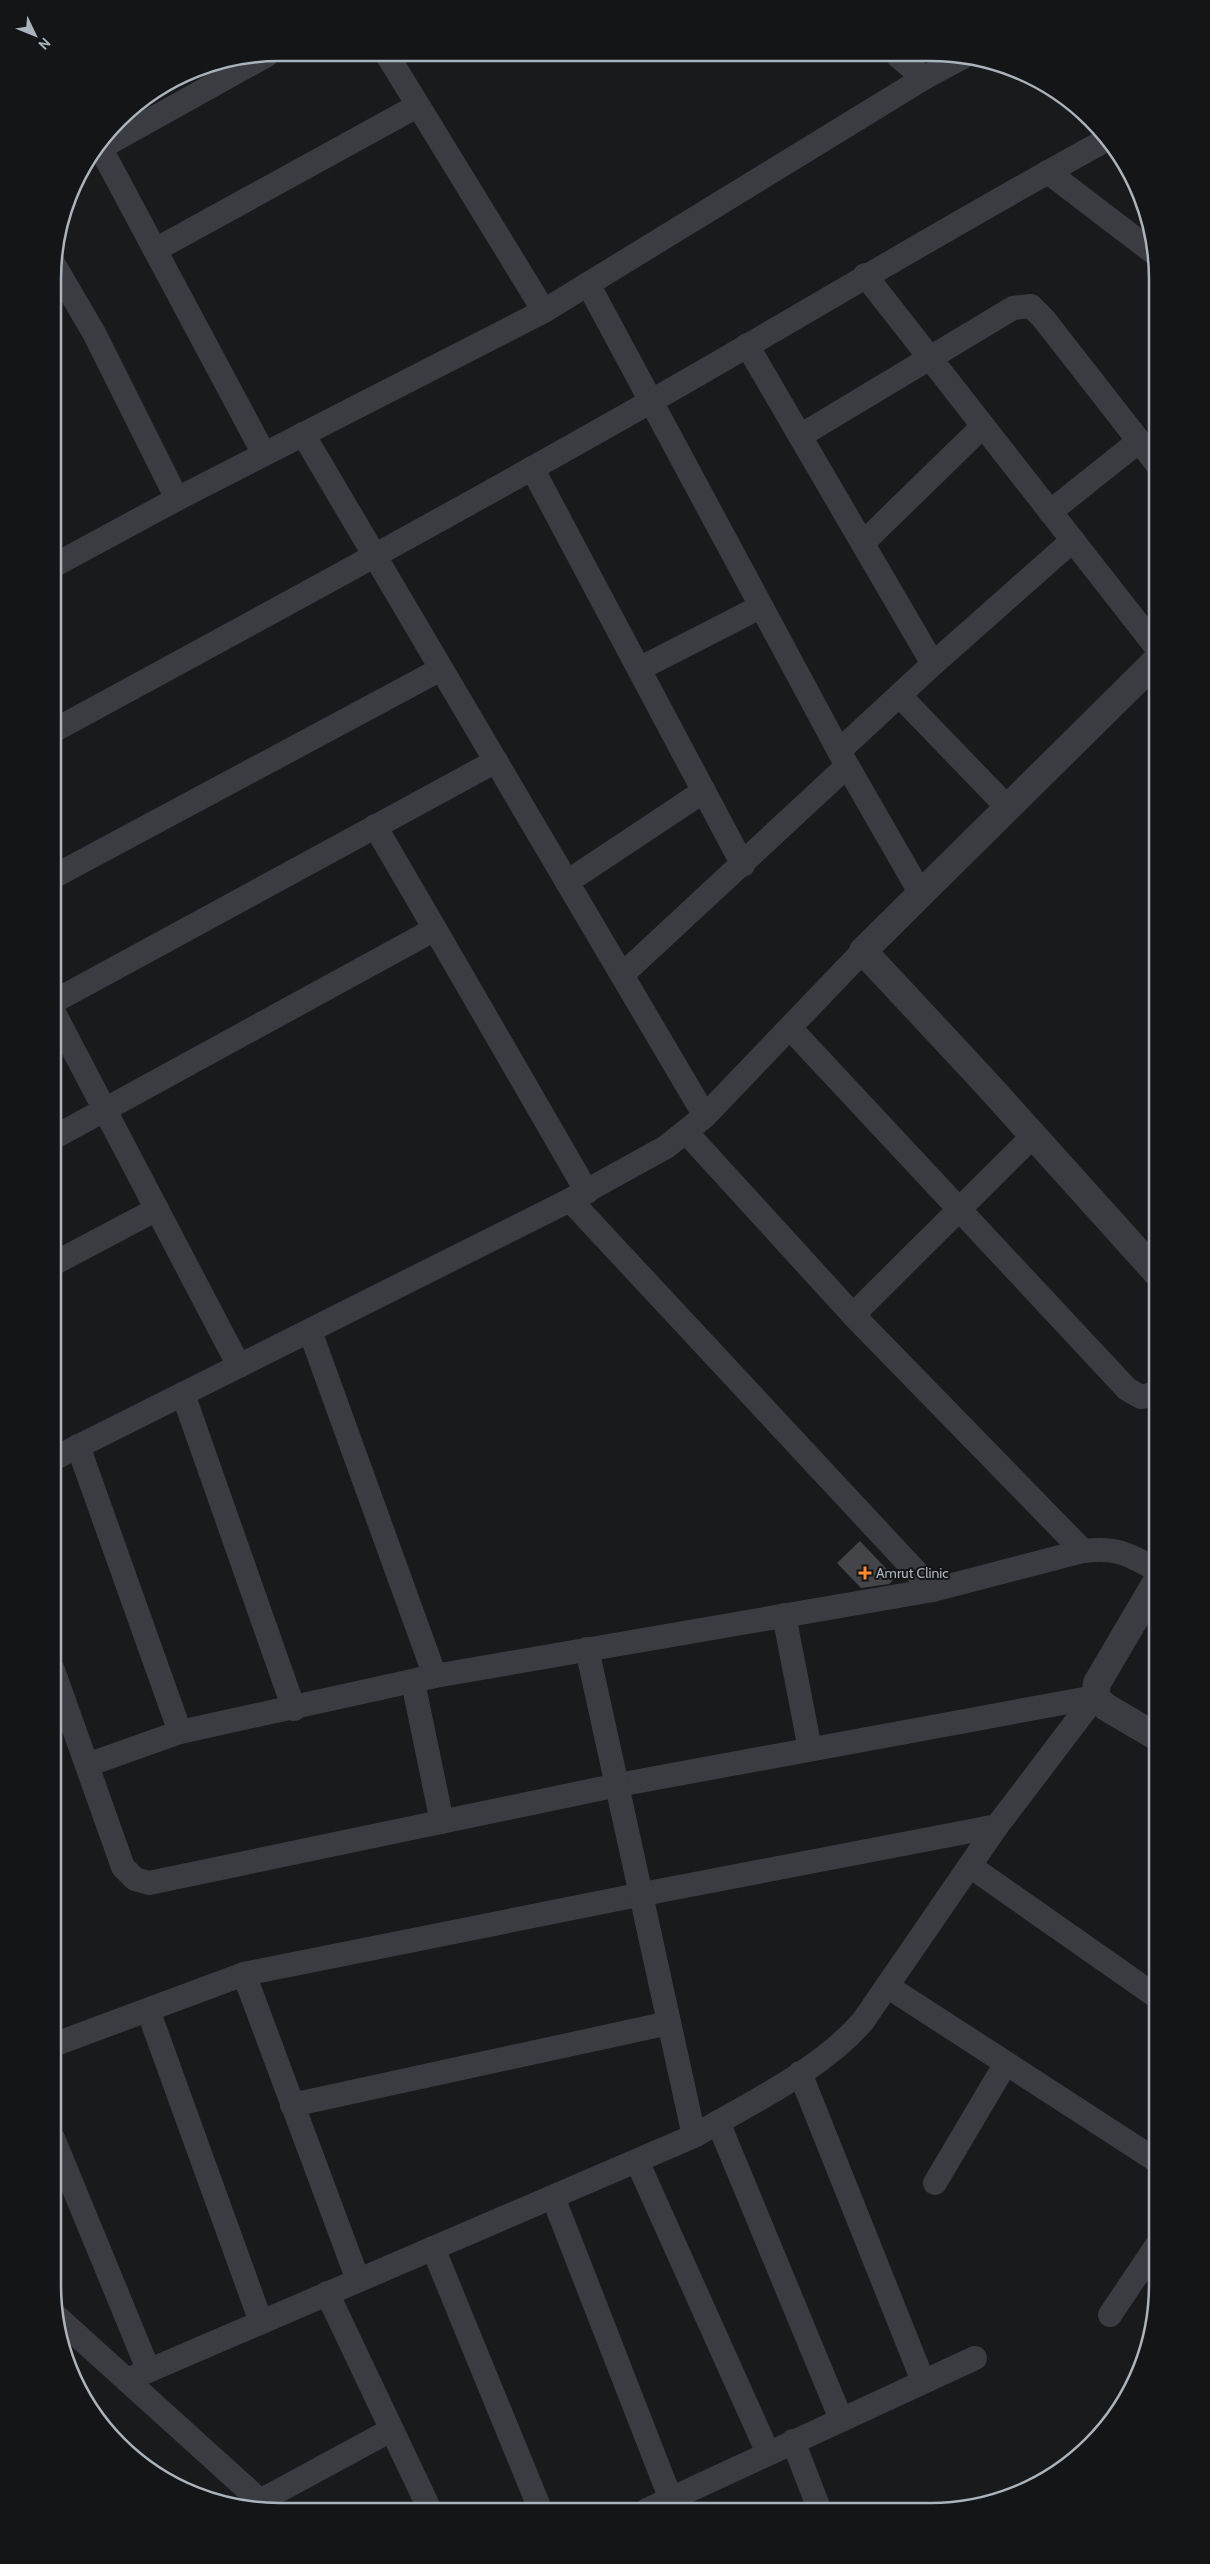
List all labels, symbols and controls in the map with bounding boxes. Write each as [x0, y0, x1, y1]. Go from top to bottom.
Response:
north arrow [10, 10, 60, 60]
text: N [35, 34, 54, 54]
place label: Amrut Clinic [876, 1564, 949, 1582]
marker: Amrut Clinic [858, 1566, 872, 1580]

